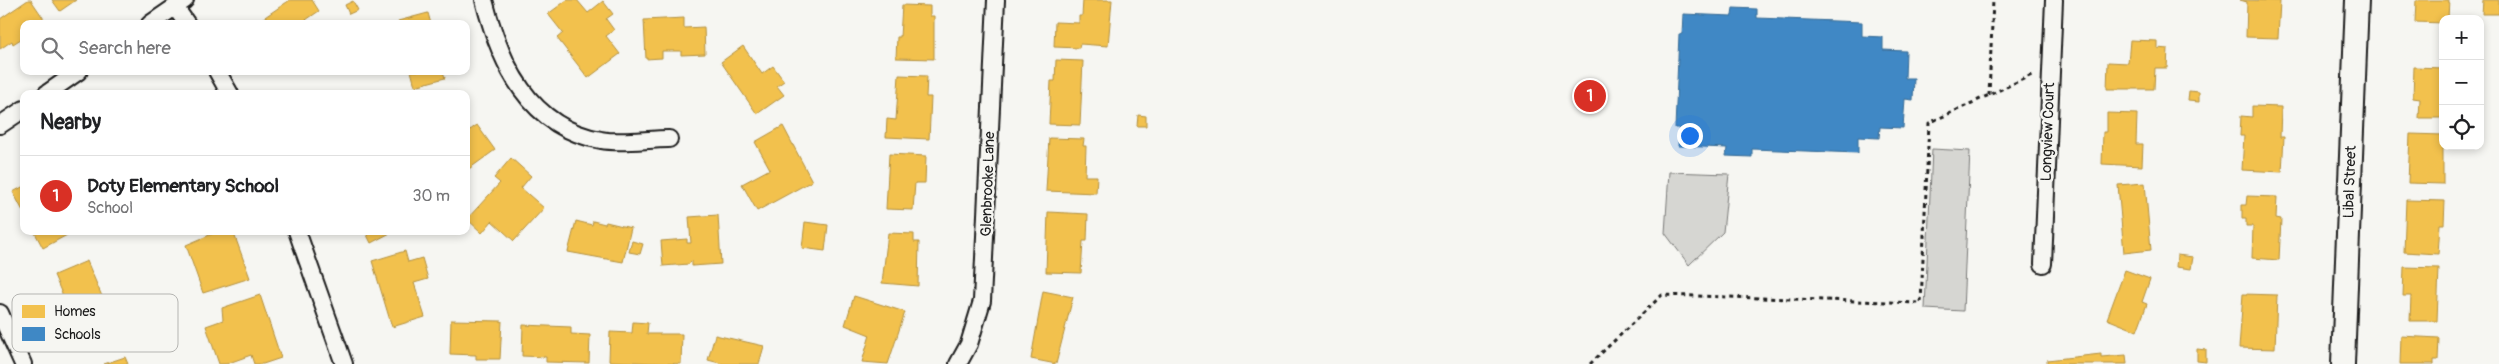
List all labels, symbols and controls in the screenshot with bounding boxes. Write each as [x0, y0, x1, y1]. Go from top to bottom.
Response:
map controls [2439, 15, 2484, 150]
button: + [2439, 15, 2484, 60]
search box [20, 20, 470, 75]
icon: search [38, 34, 66, 62]
text: Search here [78, 36, 171, 60]
button: − [2439, 60, 2484, 105]
pin: 1 [1574, 77, 1606, 115]
street label: Longview Court [2037, 81, 2059, 182]
button: locate [2439, 105, 2484, 150]
text: Nearby [40, 109, 101, 136]
your location [1677, 123, 1703, 149]
street label: Glenbrooke Lane [977, 130, 999, 237]
street label: Libal Street [2339, 144, 2361, 219]
text: Doty Elementary School [87, 174, 279, 198]
text: 1 [53, 186, 59, 206]
text: 30 m [412, 186, 450, 206]
text: School [87, 198, 133, 218]
legend [12, 294, 178, 352]
text: Homes [54, 303, 96, 320]
text: Schools [54, 326, 101, 343]

